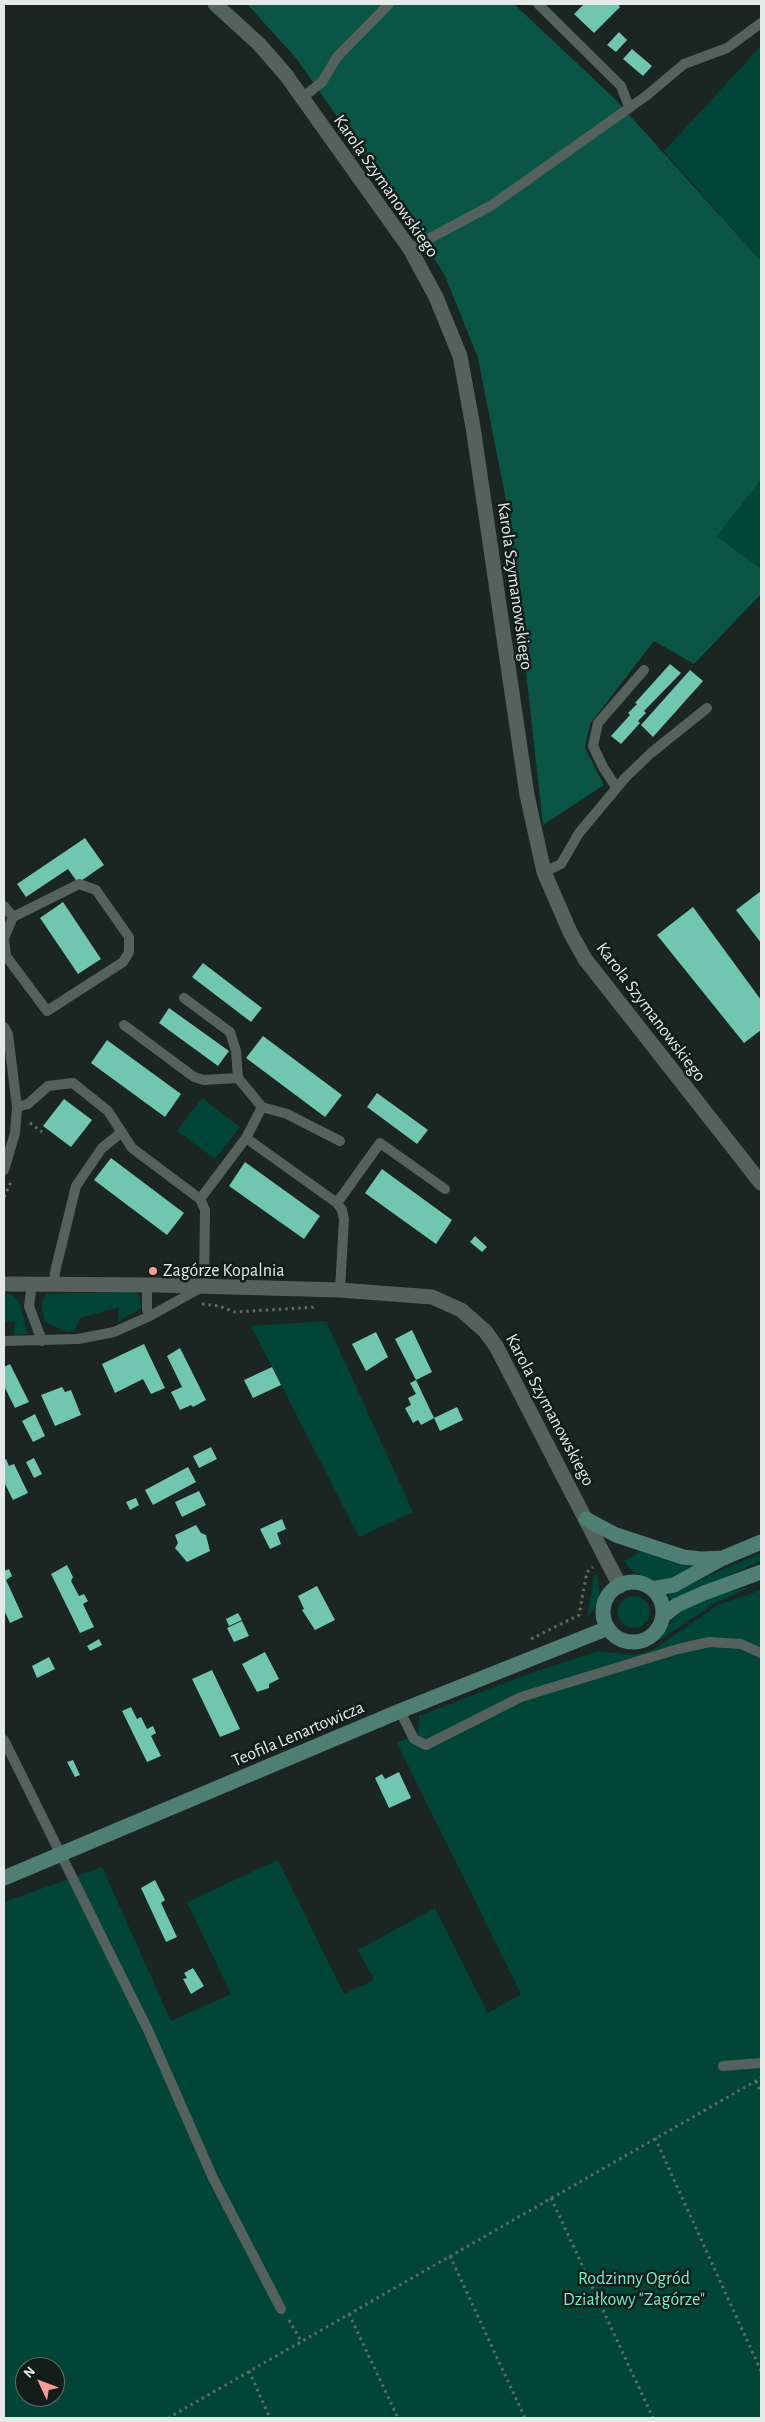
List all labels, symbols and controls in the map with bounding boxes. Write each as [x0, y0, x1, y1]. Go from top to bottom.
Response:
street label: Karola Szymanowskiego [329, 110, 443, 262]
street label: Karola Szymanowskiego [493, 501, 537, 671]
street label: Karola Szymanowskiego [591, 938, 711, 1086]
place label: Zagórze Kopalnia [163, 1260, 285, 1282]
marker: Zagórze Kopalnia [147, 1265, 159, 1277]
street label: Karola Szymanowskiego [501, 1330, 599, 1490]
street label: Teofila Lenartowicza [228, 1696, 368, 1772]
park label: Rodzinny Ogród Działkowy "Zagórze" [563, 2268, 705, 2310]
north arrow [15, 2357, 65, 2407]
text: N [21, 2364, 38, 2381]

